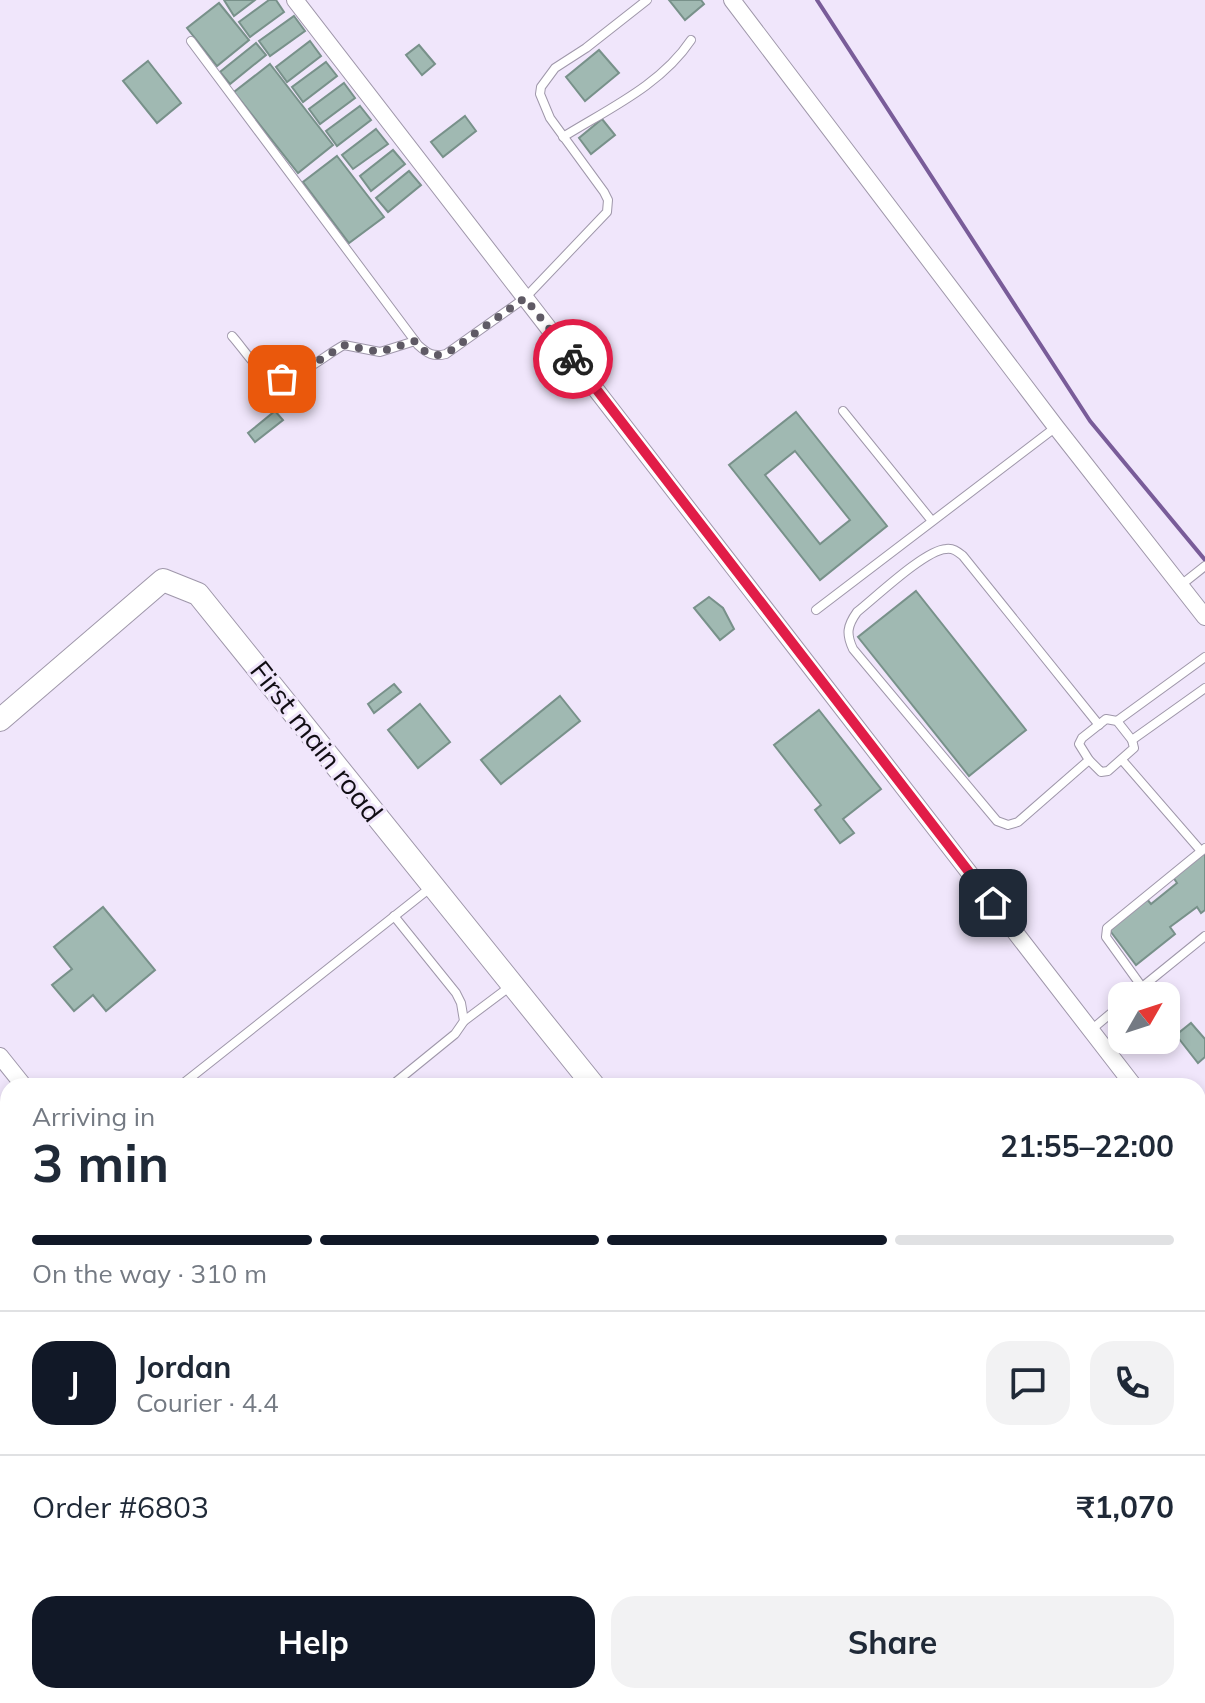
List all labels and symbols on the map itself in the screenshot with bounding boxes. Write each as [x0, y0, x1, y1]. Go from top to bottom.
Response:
courier [533, 319, 613, 399]
pin [248, 345, 316, 413]
street label: First main road [243, 654, 391, 828]
pin [959, 869, 1027, 937]
north arrow [1108, 982, 1180, 1054]

